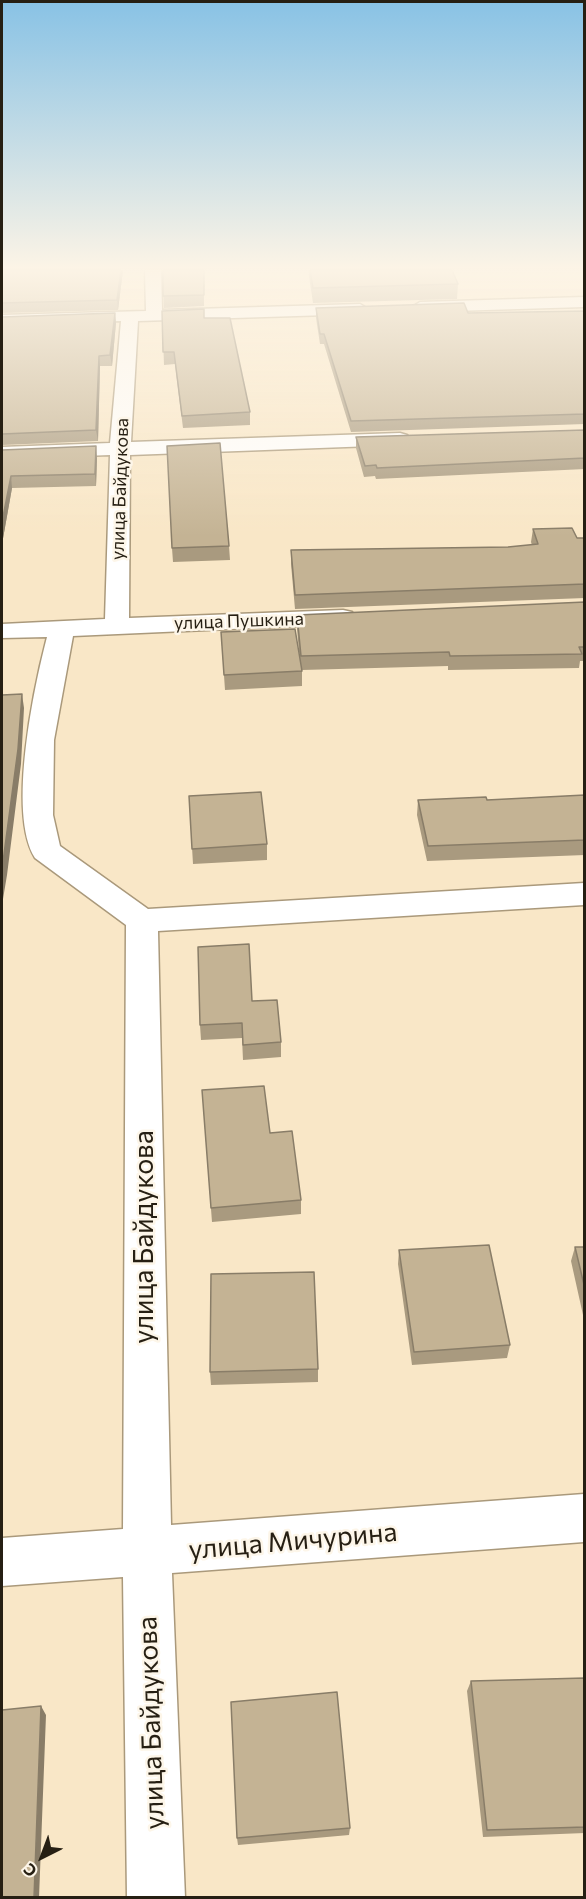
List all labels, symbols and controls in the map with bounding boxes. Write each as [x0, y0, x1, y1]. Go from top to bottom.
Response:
street label: улица Байдукова [107, 418, 133, 560]
street label: улица Пушкина [174, 608, 304, 634]
street label: улица Байдукова [128, 1130, 160, 1344]
street label: улица Мичурина [187, 1516, 399, 1566]
street label: улица Байдукова [131, 1616, 171, 1830]
north arrow [12, 1827, 72, 1887]
text: С [19, 1860, 40, 1881]

